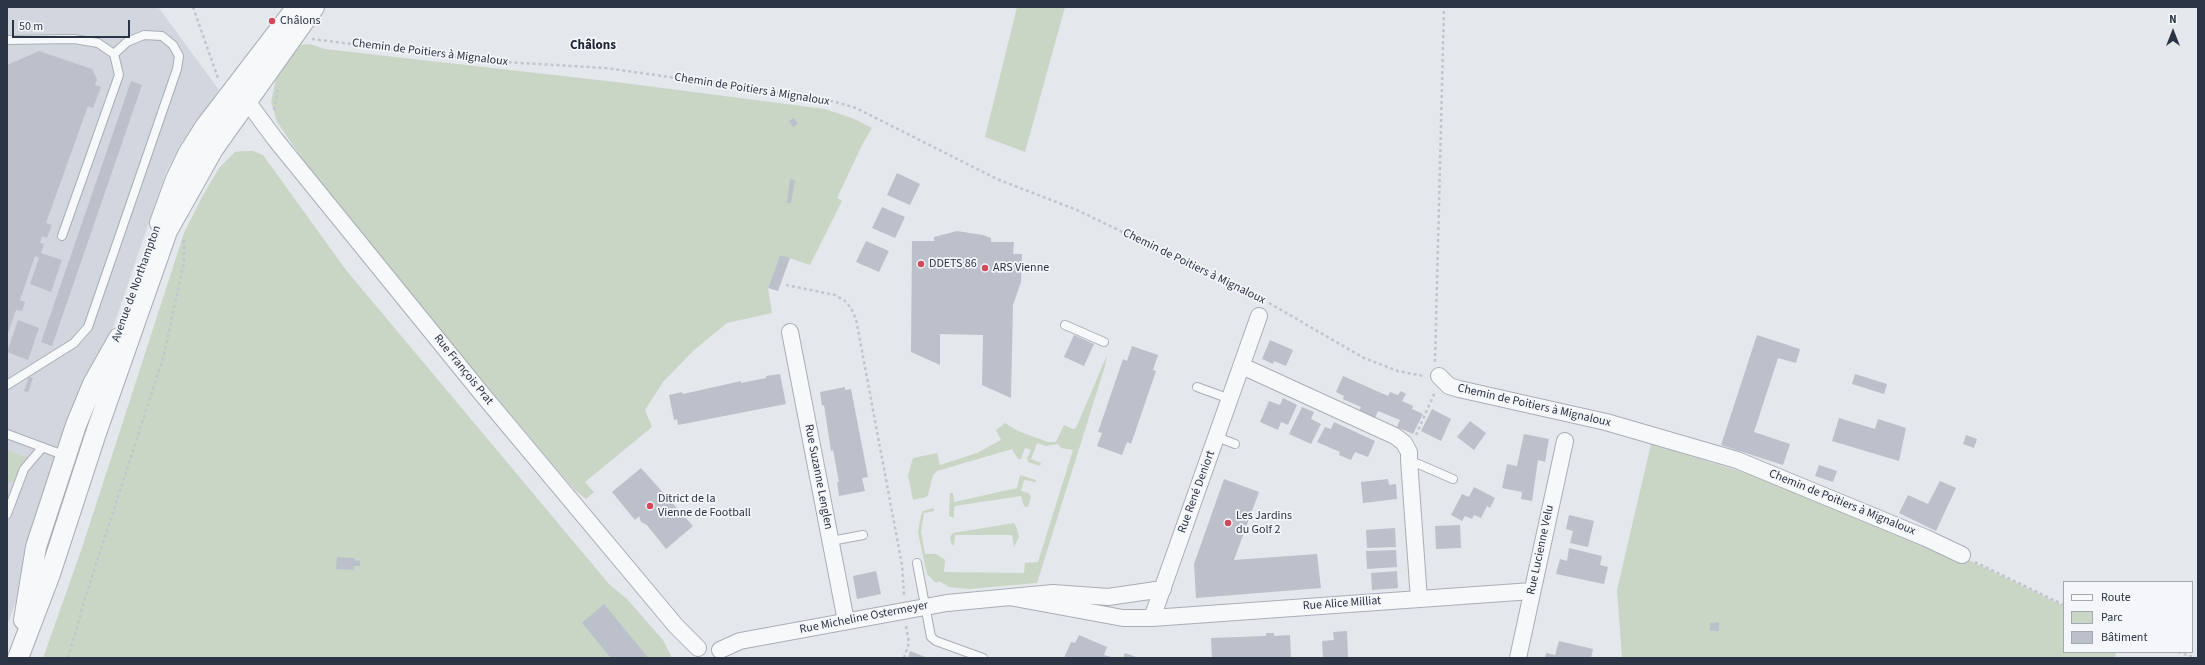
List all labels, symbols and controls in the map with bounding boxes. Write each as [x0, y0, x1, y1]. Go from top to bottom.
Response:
scale bar [14, 12, 132, 38]
north arrow [2153, 12, 2193, 52]
text: N [2169, 12, 2177, 27]
place label: Châlons [280, 14, 321, 28]
marker: Châlons [267, 16, 277, 26]
text: 50 m [19, 18, 43, 35]
street label: Chemin de Poitiers à Mignaloux [351, 36, 509, 70]
district label: Châlons [570, 38, 616, 54]
street label: Chemin de Poitiers à Mignaloux [673, 71, 831, 109]
street label: Avenue de Northampton [109, 224, 165, 344]
street label: Chemin de Poitiers à Mignaloux [1120, 226, 1268, 308]
place label: DDETS 86 [929, 257, 977, 271]
marker: DDETS 86 [916, 259, 926, 269]
place label: ARS Vienne [993, 261, 1049, 275]
marker: ARS Vienne [980, 263, 990, 273]
street label: Rue François Prat [430, 332, 496, 408]
street label: Chemin de Poitiers à Mignaloux [1456, 381, 1612, 431]
street label: Rue Suzanne Lenglen [801, 423, 835, 531]
street label: Rue René Deniort [1175, 449, 1219, 535]
street label: Chemin de Poitiers à Mignaloux [1767, 467, 1917, 539]
place label: Ditrict de la Vienne de Football [658, 492, 751, 520]
marker: Ditrict de la Vienne de Football [645, 501, 655, 511]
street label: Rue Lucienne Velu [1524, 504, 1558, 596]
place label: Les Jardins du Golf 2 [1236, 509, 1292, 537]
marker: Les Jardins du Golf 2 [1223, 518, 1233, 528]
legend [2063, 581, 2193, 653]
text: Route [2101, 589, 2131, 606]
street label: Rue Alice Milliat [1302, 594, 1382, 614]
street label: Rue Micheline Ostermeyer [798, 598, 930, 638]
text: Parc [2101, 609, 2123, 626]
text: Bâtiment [2101, 629, 2147, 646]

